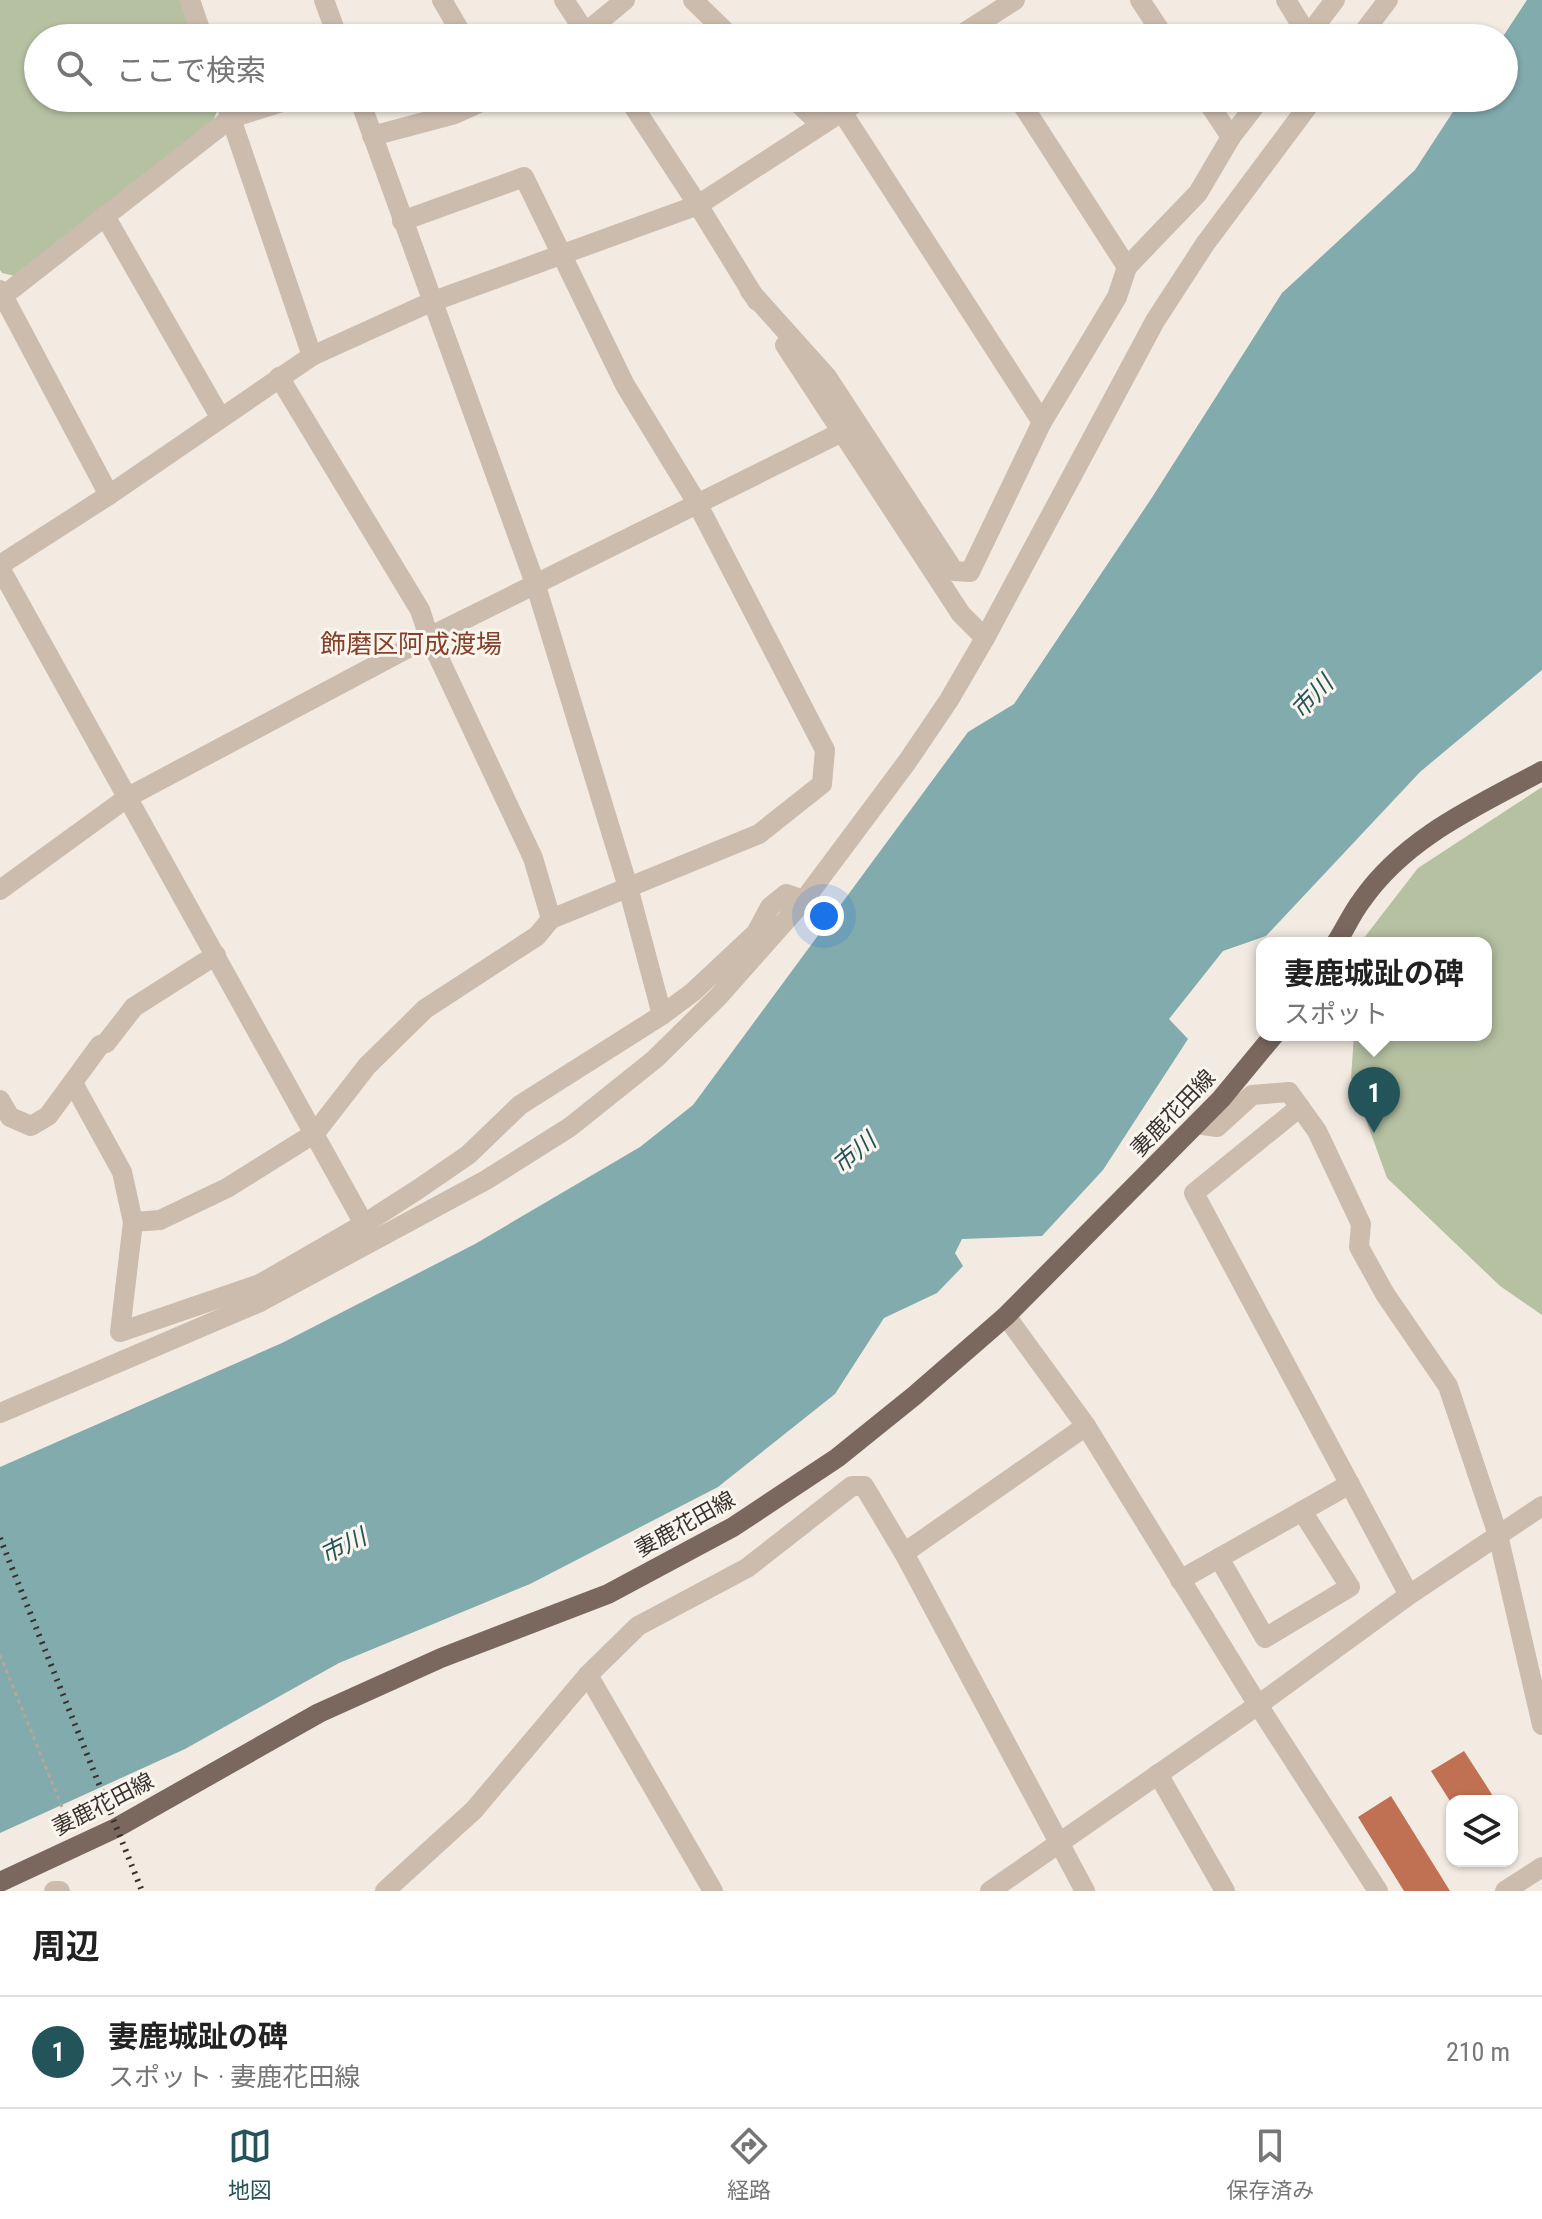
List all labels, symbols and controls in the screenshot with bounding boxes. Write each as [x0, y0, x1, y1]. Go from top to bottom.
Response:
search box [24, 24, 1518, 112]
icon: search [52, 46, 96, 90]
text: ここで検索 [116, 53, 266, 88]
district label: 飾磨区阿成渡場 [320, 629, 502, 659]
water label: 市川 [1285, 668, 1341, 724]
your location [804, 896, 844, 936]
popup [1256, 937, 1492, 1041]
text: 妻鹿城趾の碑 [1284, 956, 1464, 991]
text: スポット [1284, 999, 1388, 1029]
street label: 妻鹿花田線 [1126, 1065, 1220, 1161]
pin: 1 [1348, 1067, 1400, 1133]
water label: 市川 [827, 1125, 884, 1179]
street label: 妻鹿花田線 [631, 1486, 739, 1562]
water label: 市川 [315, 1522, 373, 1569]
street label: 妻鹿花田線 [48, 1768, 158, 1840]
map controls [1446, 1795, 1518, 1867]
button: layers [1446, 1795, 1518, 1867]
text: 周辺 [32, 1926, 100, 1966]
text: 妻鹿城趾の碑 [108, 2019, 288, 2054]
text: 1 [51, 2037, 65, 2067]
text: 210 m [1446, 2037, 1510, 2067]
text: スポット · 妻鹿花田線 [108, 2062, 360, 2092]
tab: 地図 [228, 2124, 272, 2204]
tab: 経路 [727, 2124, 771, 2204]
tab: 保存済み [1226, 2124, 1314, 2204]

